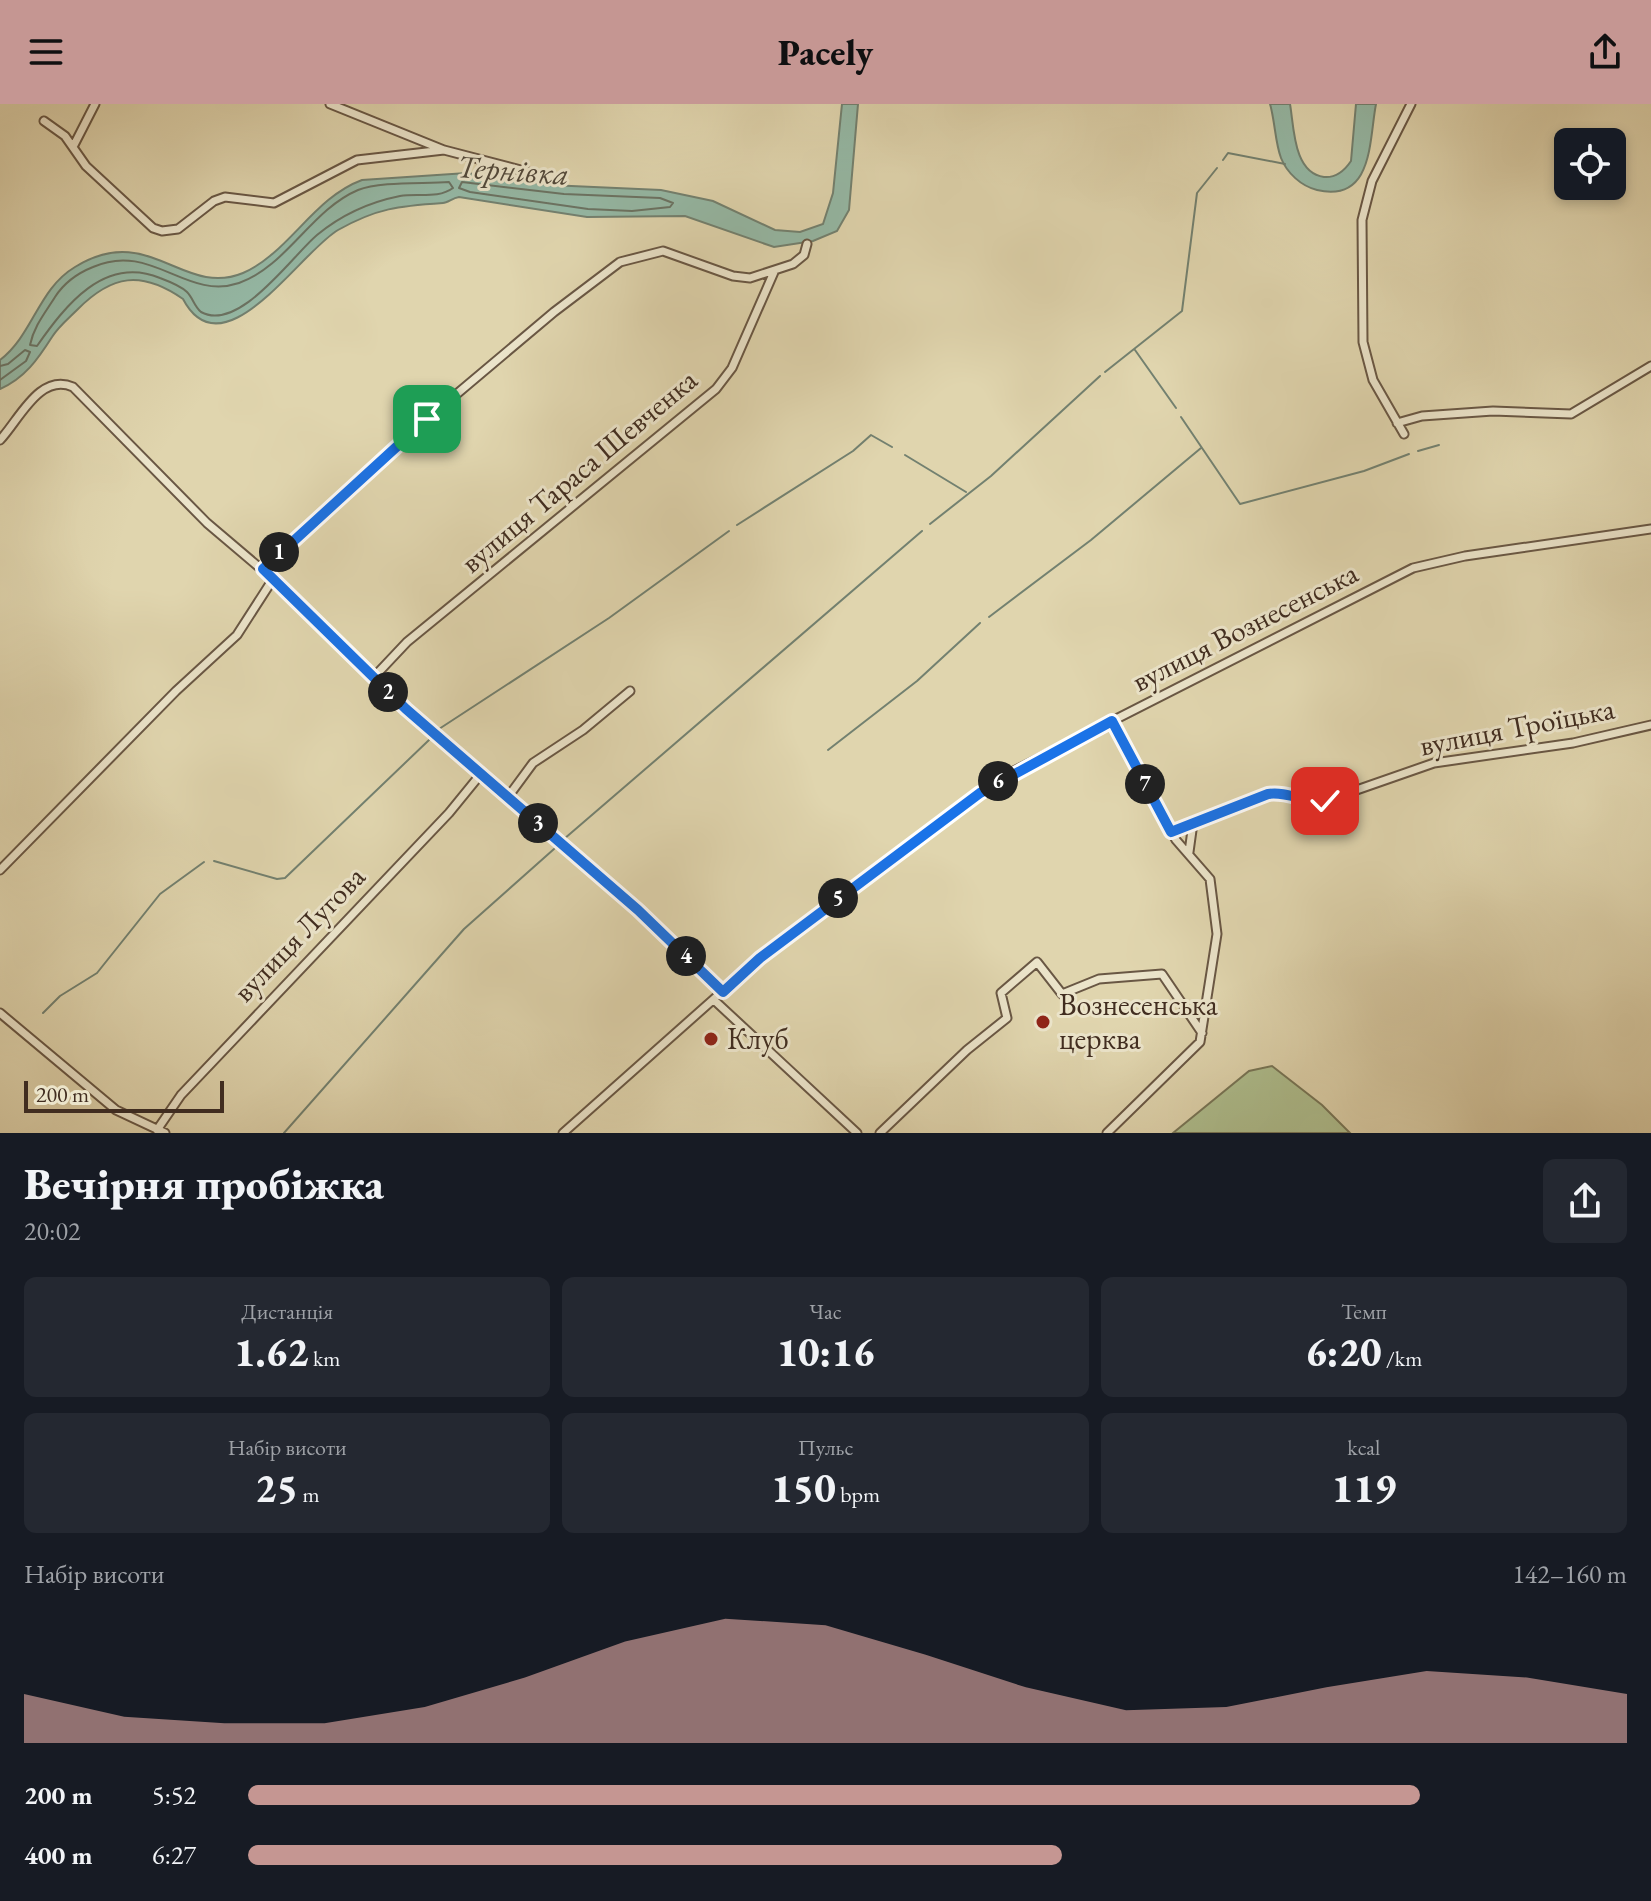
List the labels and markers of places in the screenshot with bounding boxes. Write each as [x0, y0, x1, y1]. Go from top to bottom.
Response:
pin [393, 385, 461, 453]
pin: 1 [259, 532, 299, 572]
pin: 2 [368, 672, 408, 712]
pin: 6 [978, 761, 1018, 801]
pin: 7 [1125, 764, 1165, 804]
pin [1291, 767, 1359, 835]
pin: 3 [518, 803, 558, 843]
pin: 5 [818, 878, 858, 918]
pin: 4 [666, 936, 706, 976]
place label: Вознесенська церква [1059, 985, 1218, 1058]
marker: Вознесенська церква [1034, 1013, 1052, 1031]
place label: Клуб [727, 1019, 789, 1058]
marker: Клуб [702, 1030, 720, 1048]

